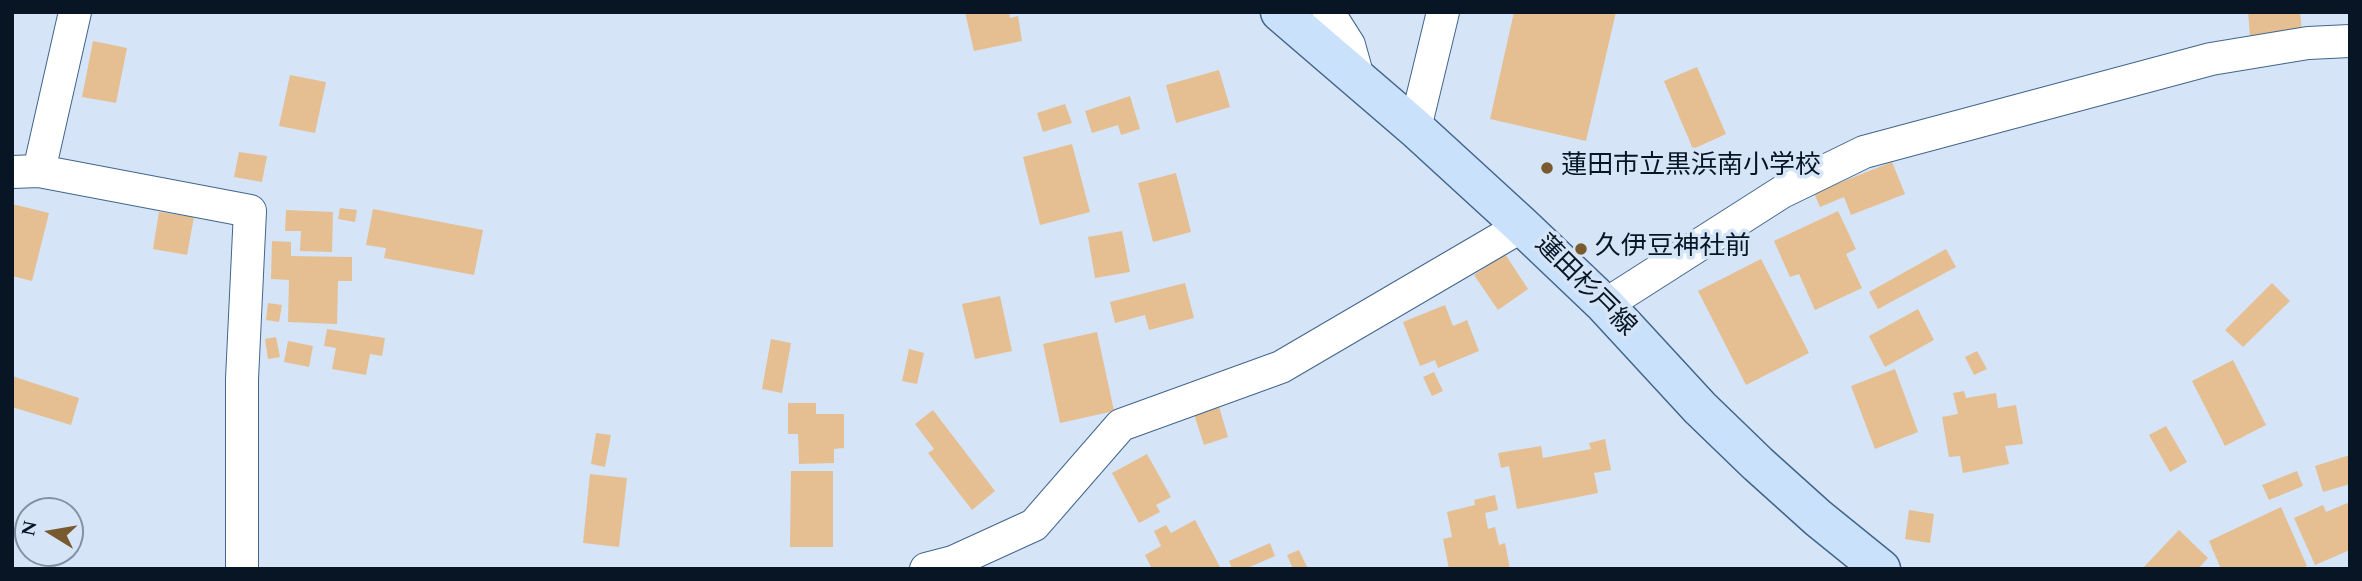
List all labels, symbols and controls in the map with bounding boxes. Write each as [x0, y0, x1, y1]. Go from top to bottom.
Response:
place label: 蓮田市立黒浜南小学校 [1561, 152, 1821, 184]
marker: 蓮田市立黒浜南小学校 [1539, 160, 1555, 176]
street label: 蓮田杉戸線 [1527, 230, 1641, 344]
place label: 久伊豆神社前 [1595, 233, 1751, 265]
marker: 久伊豆神社前 [1573, 241, 1589, 257]
north arrow [14, 497, 84, 567]
text: N [14, 518, 46, 539]

